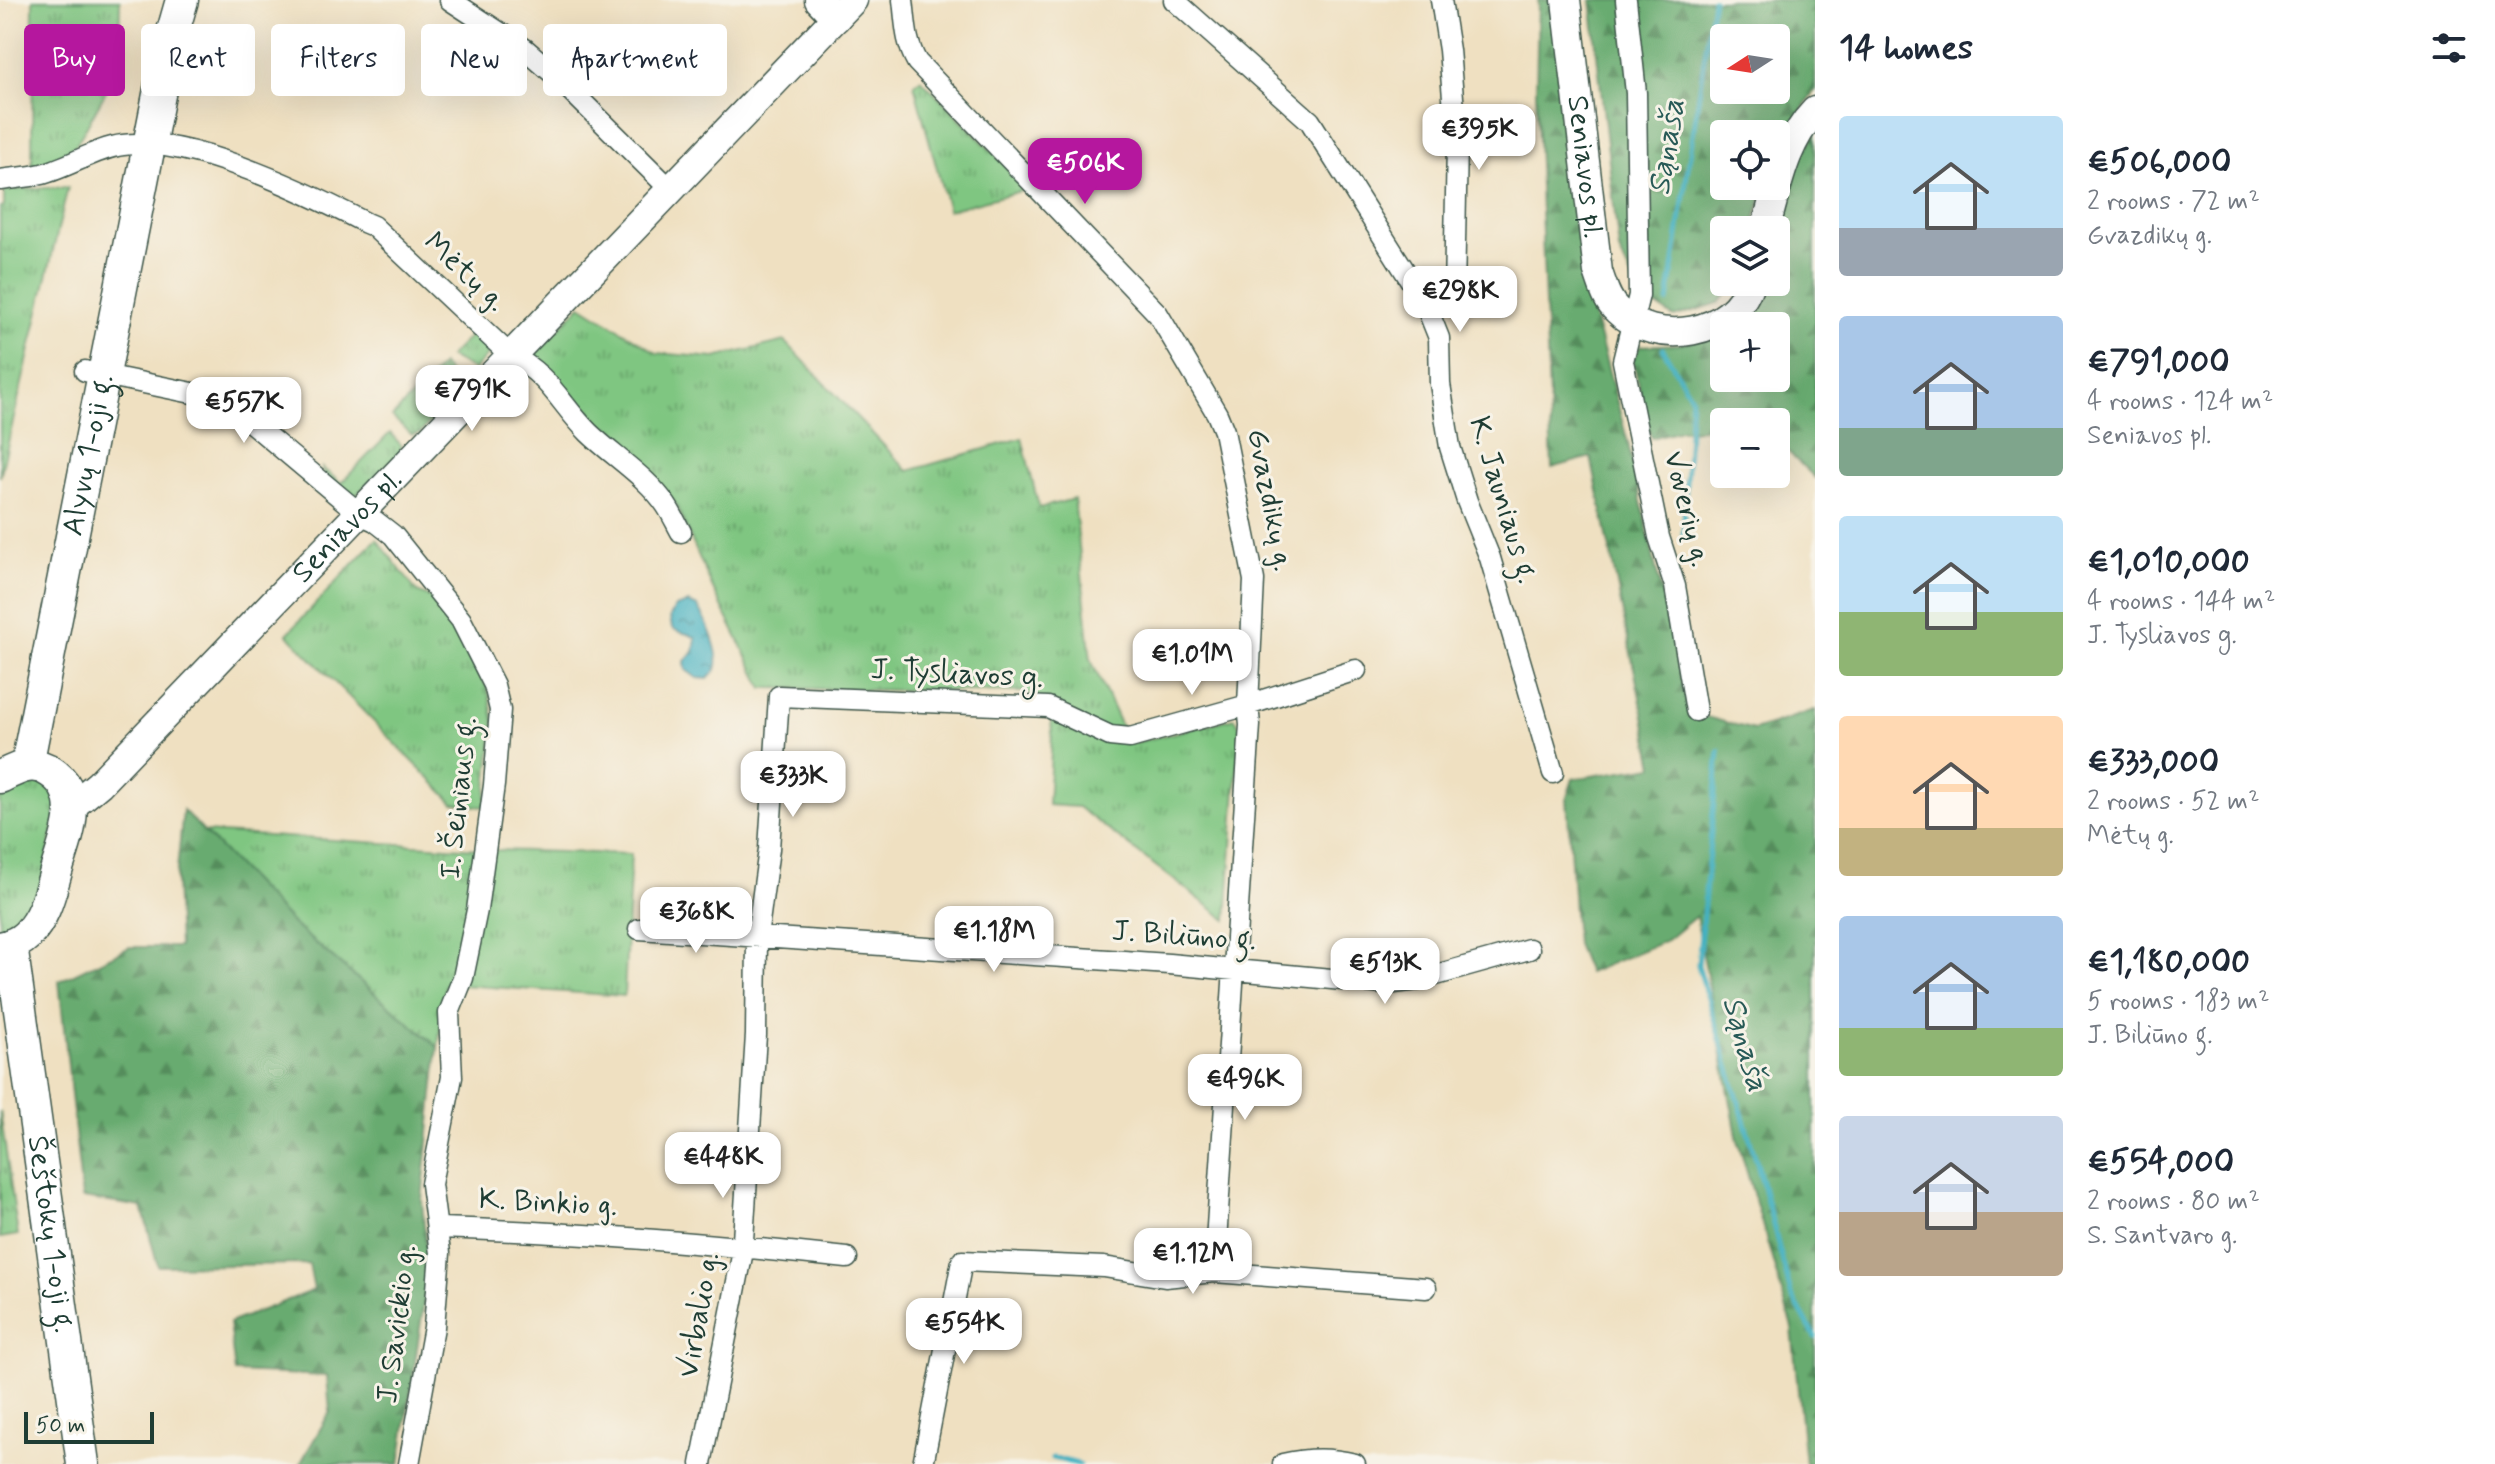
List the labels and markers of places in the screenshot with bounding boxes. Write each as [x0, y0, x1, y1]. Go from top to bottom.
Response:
pin: €395K [1423, 104, 1535, 172]
pin: €506K [1029, 138, 1141, 206]
pin: €298K [1404, 266, 1516, 334]
pin: €791K [416, 365, 528, 433]
pin: €557K [188, 377, 300, 445]
pin: €1.01M [1127, 629, 1257, 697]
pin: €333K [737, 751, 849, 819]
pin: €368K [640, 887, 752, 955]
pin: €1.18M [929, 906, 1059, 974]
pin: €513K [1329, 938, 1441, 1006]
pin: €496K [1189, 1054, 1301, 1122]
pin: €448K [667, 1132, 779, 1200]
pin: €1.12M [1128, 1228, 1258, 1296]
pin: €554K [908, 1298, 1020, 1366]

